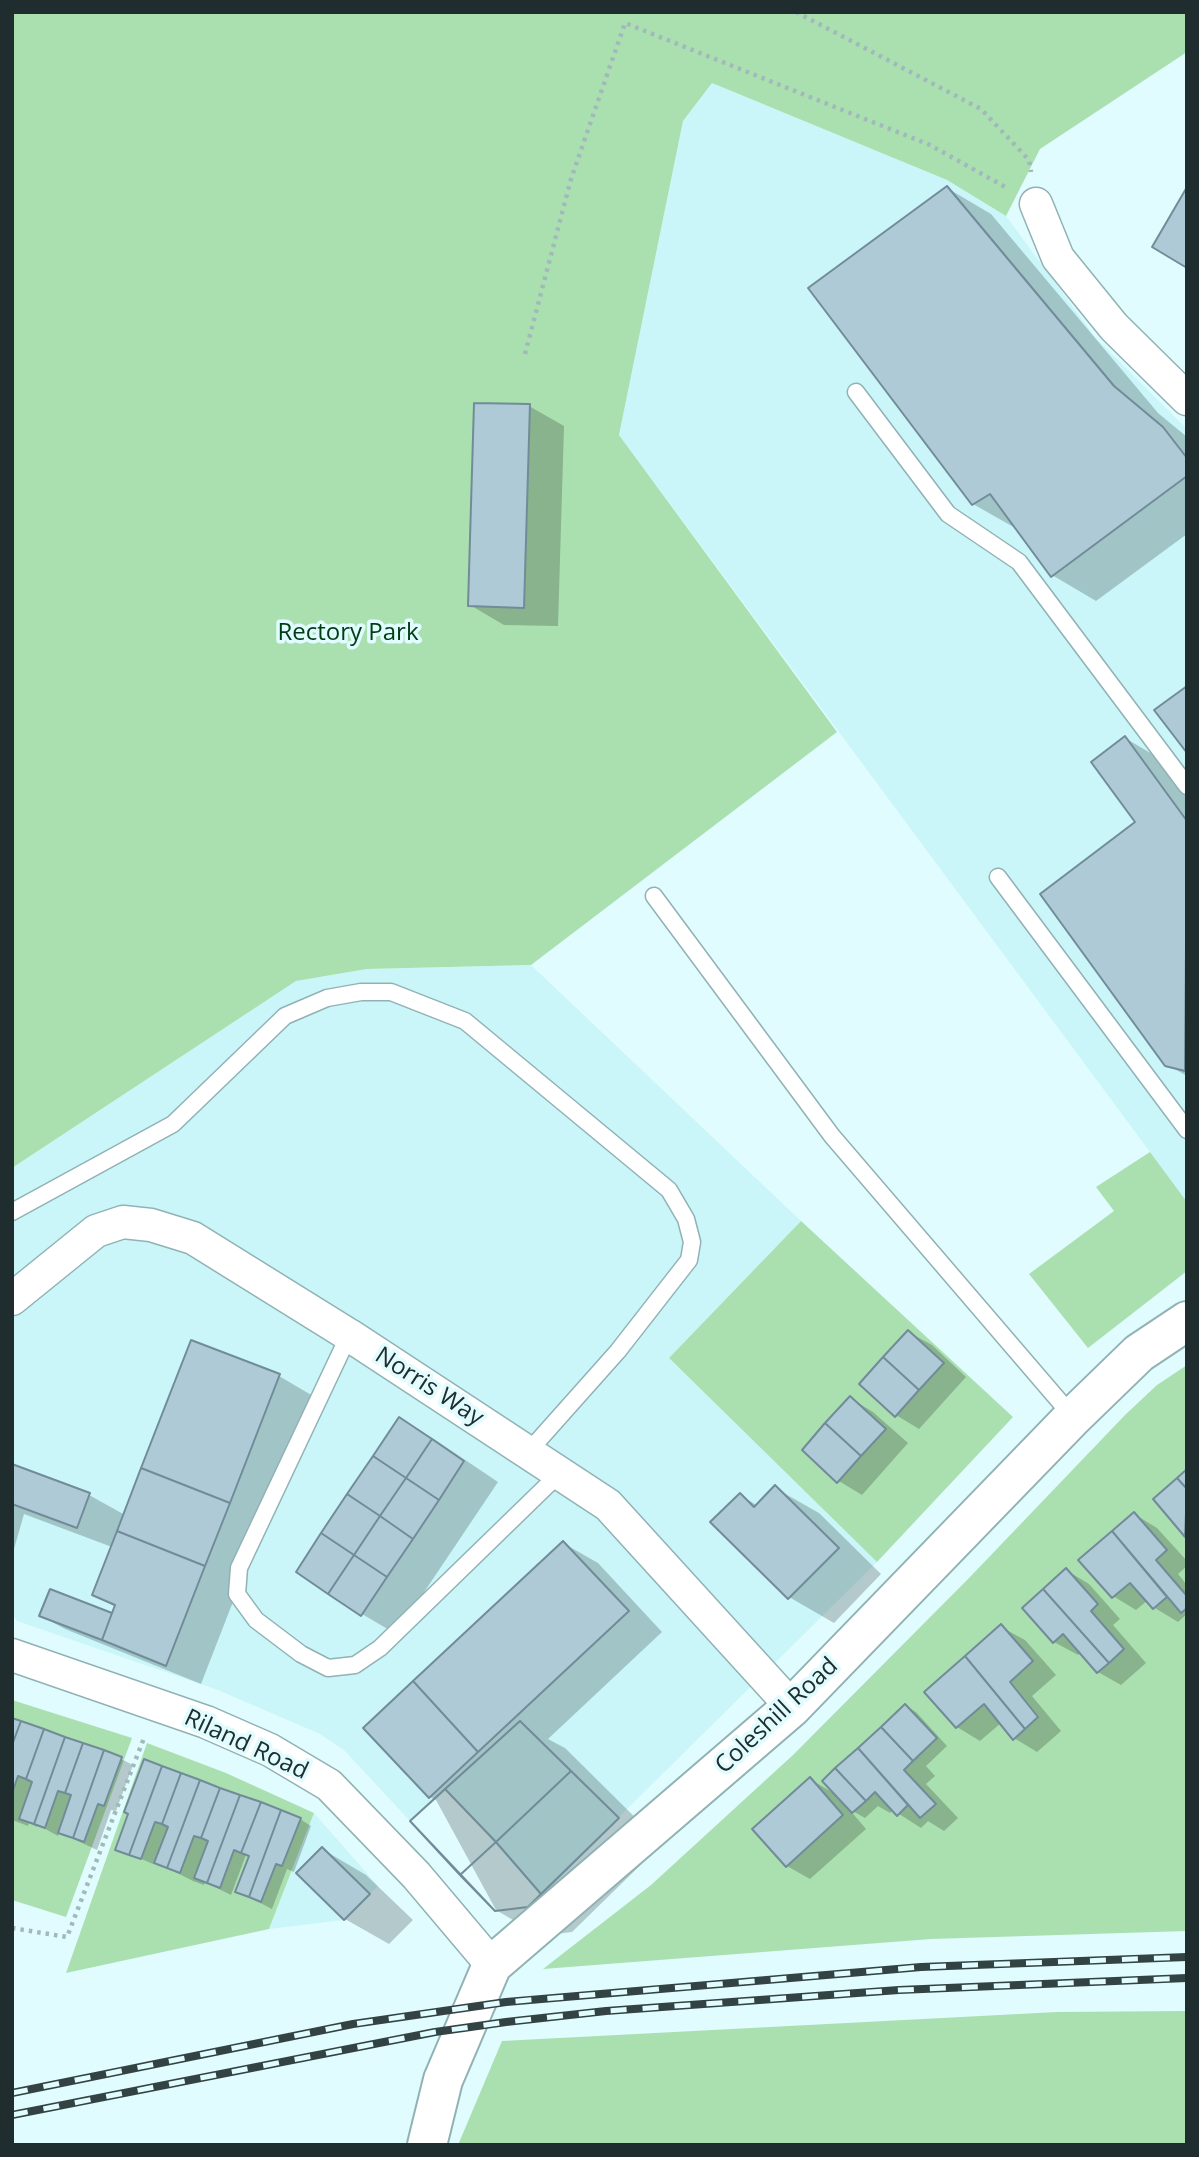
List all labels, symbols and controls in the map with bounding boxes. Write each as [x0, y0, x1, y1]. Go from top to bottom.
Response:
park label: Rectory Park [277, 619, 419, 647]
street label: Norris Way [369, 1341, 489, 1433]
street label: Coleshill Road [710, 1652, 844, 1780]
street label: Riland Road [180, 1704, 312, 1786]

